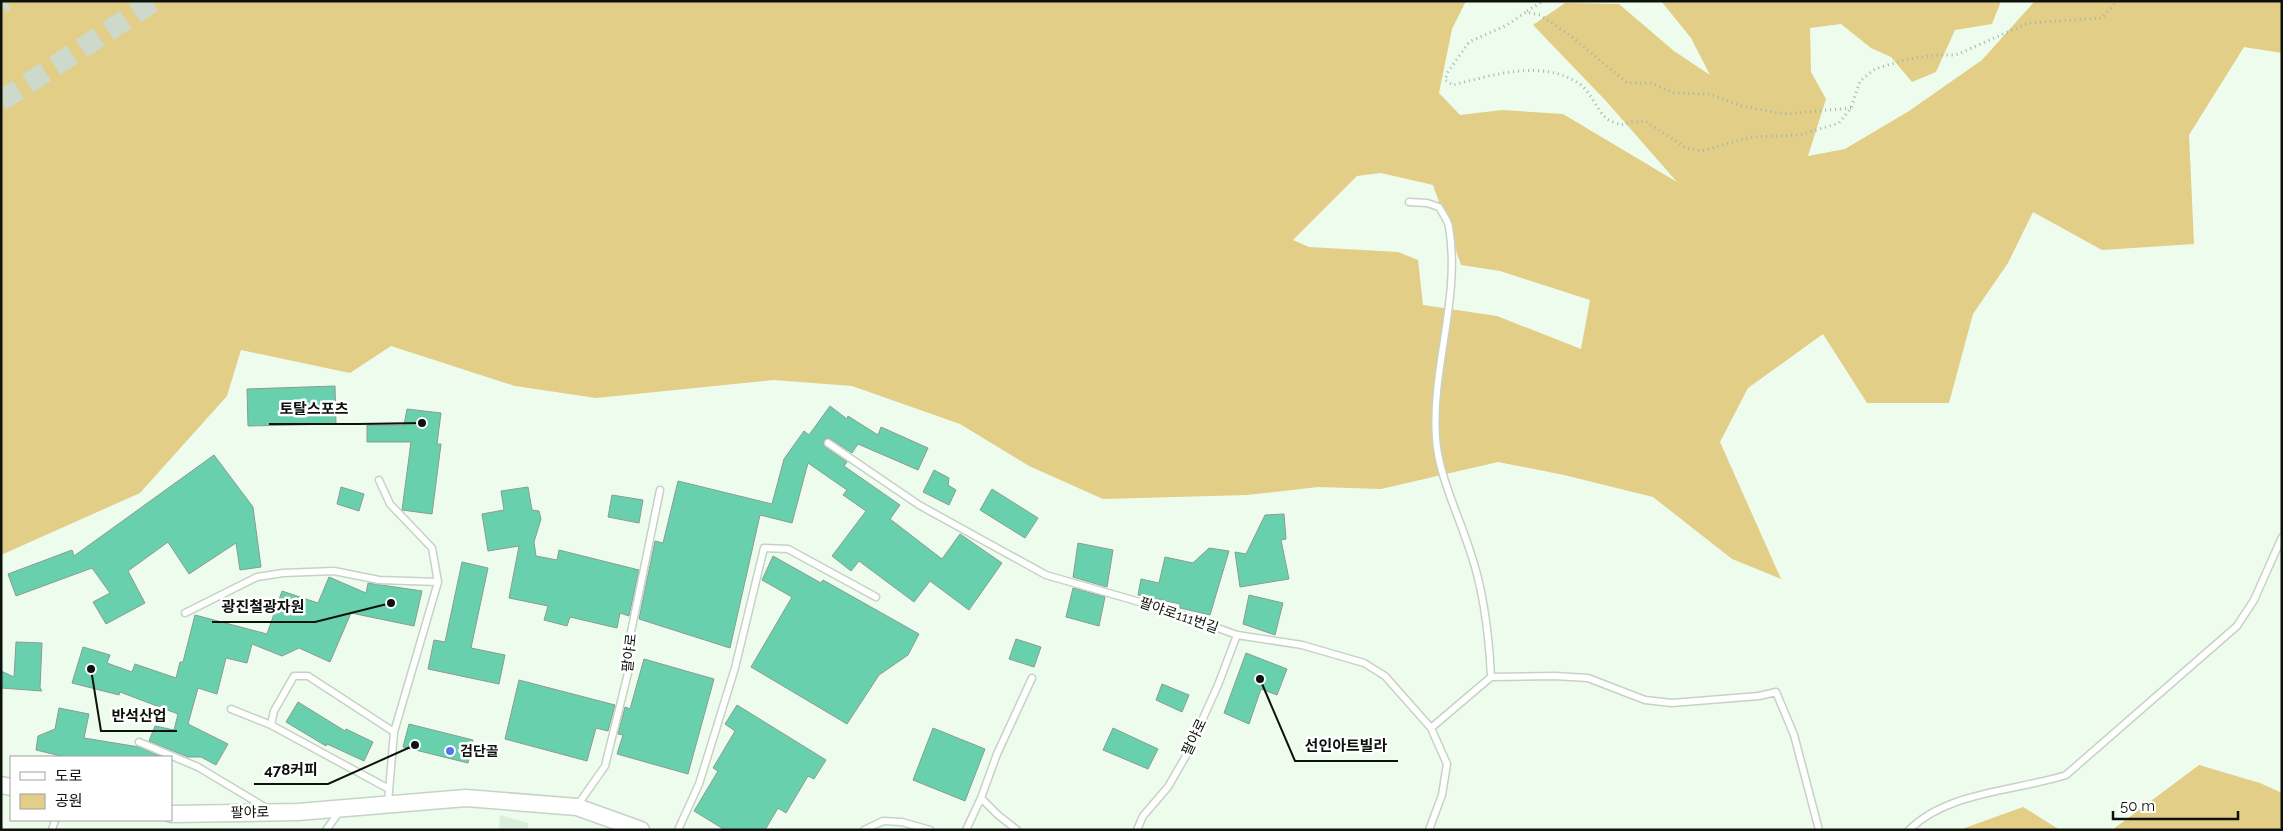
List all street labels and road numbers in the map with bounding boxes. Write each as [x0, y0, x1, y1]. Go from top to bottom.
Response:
street label: 팔야로111번길 [1137, 594, 1221, 636]
street label: 팔야로 [619, 633, 639, 673]
street label: 팔야로 [1179, 716, 1209, 758]
street label: 팔야로 [231, 804, 270, 820]

